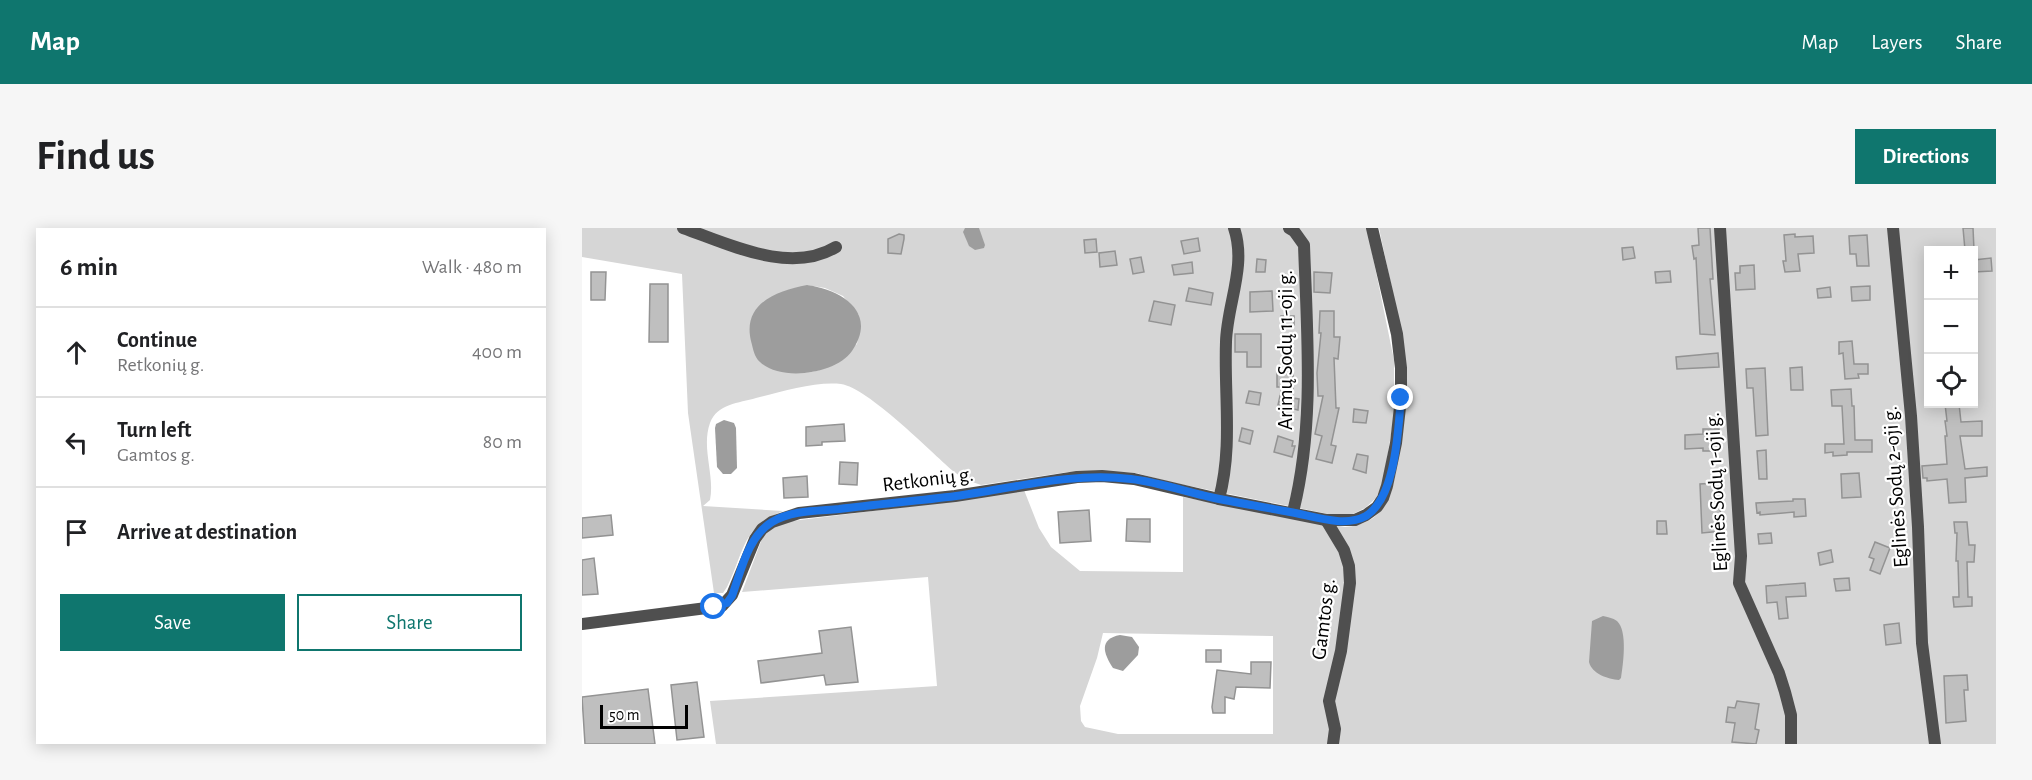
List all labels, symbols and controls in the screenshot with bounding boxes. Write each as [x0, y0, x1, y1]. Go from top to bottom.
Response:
text: Map [30, 28, 80, 56]
text: Map [1802, 32, 1838, 53]
text: Layers [1871, 32, 1922, 53]
text: Share [1955, 32, 2002, 53]
button: Directions [1855, 129, 1996, 184]
text: Find us [36, 135, 155, 177]
map controls [1924, 246, 1978, 408]
button: + [1924, 246, 1978, 300]
text: 6 min [60, 254, 118, 280]
text: Walk · 480 m [422, 257, 522, 277]
street label: Arimų Sodų 11-oji g. [1275, 270, 1296, 430]
button: − [1924, 300, 1978, 354]
text: Continue [117, 329, 197, 351]
icon: ahead [60, 336, 93, 369]
text: 400 m [472, 342, 522, 362]
button: locate [1924, 354, 1978, 408]
text: Retkonių g. [117, 355, 204, 375]
route end [1387, 384, 1413, 410]
street label: Eglinės Sodų 2-oji g. [1879, 406, 1912, 568]
street label: Eglinės Sodų 1-oji g. [1702, 412, 1731, 572]
text: Turn left [117, 419, 191, 441]
icon: left [60, 426, 93, 459]
text: 80 m [483, 432, 522, 452]
text: Gamtos g. [117, 445, 195, 465]
street label: Retkonių g. [881, 463, 975, 496]
icon: arrive [60, 516, 93, 549]
text: Arrive at destination [117, 521, 297, 543]
street label: Gamtos g. [1308, 577, 1339, 661]
route start [700, 593, 726, 619]
button: Save [60, 594, 285, 651]
button: Share [297, 594, 522, 651]
scale bar [600, 702, 688, 730]
text: 50 m [609, 707, 640, 723]

